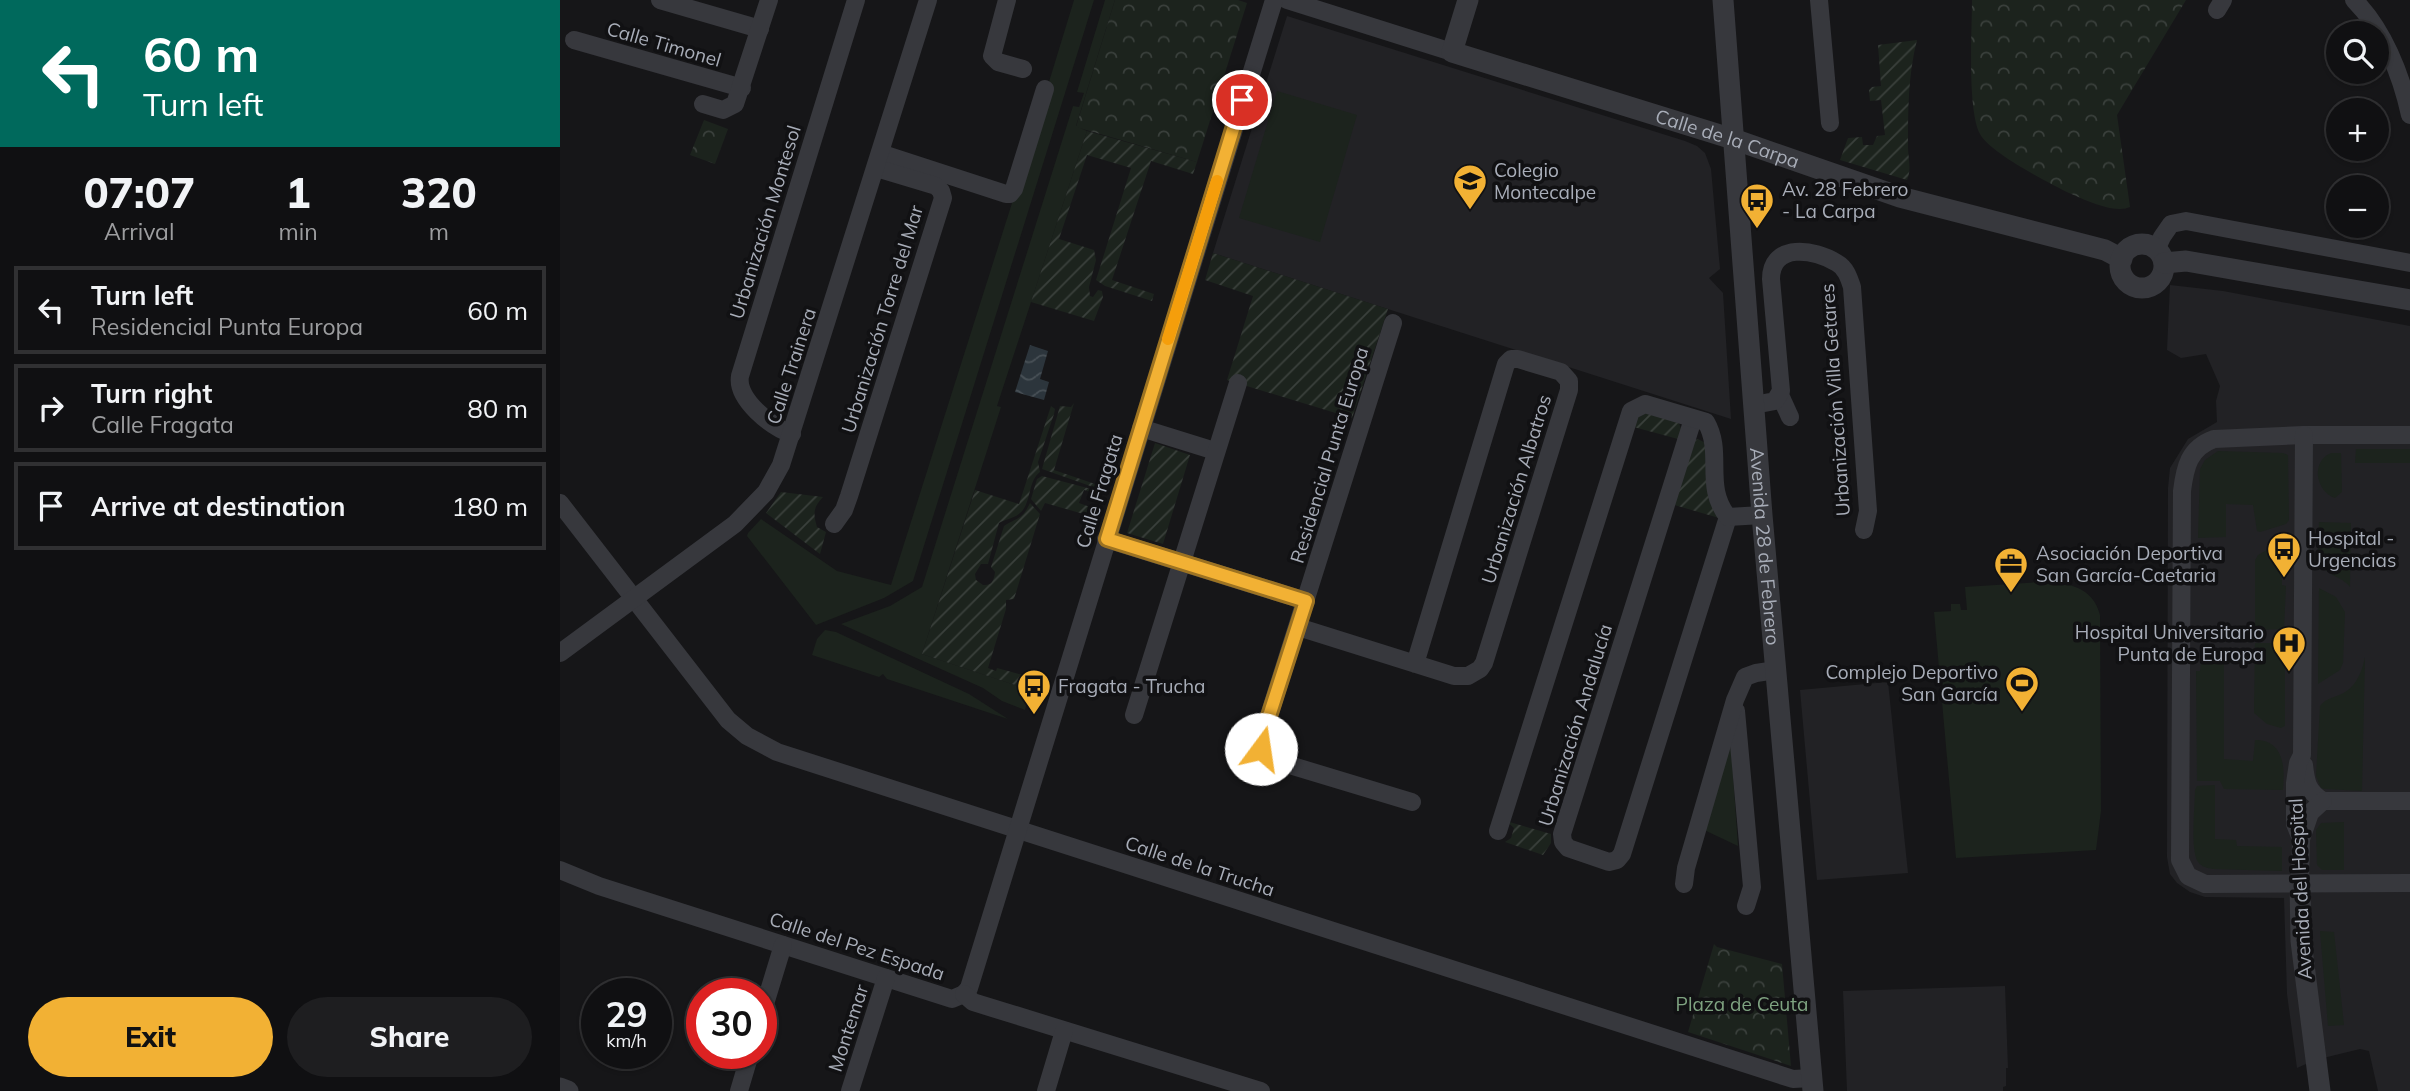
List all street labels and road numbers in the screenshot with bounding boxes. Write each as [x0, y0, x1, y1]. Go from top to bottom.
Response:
street label: Calle Timonel [604, 16, 724, 72]
street label: Calle de la Carpa [1653, 104, 1802, 173]
street label: Urbanización Montesol [724, 122, 806, 322]
street label: Urbanización Torre del Mar [836, 202, 928, 436]
street label: Urbanización Villa Getares [1815, 283, 1855, 517]
street label: Calle Trainera [761, 305, 821, 427]
street label: Residencial Punta Europa [1285, 344, 1373, 566]
street label: Urbanización Albatros [1476, 392, 1556, 586]
street label: Calle Fragata [1070, 431, 1128, 551]
street label: Avenida 28 de Febrero [1745, 447, 1785, 646]
street label: Urbanización Andalucía [1533, 621, 1617, 829]
street label: Avenida del Hospital [2283, 798, 2317, 980]
street label: Calle de la Trucha [1122, 831, 1278, 901]
street label: Calle del Pez Espada [766, 906, 948, 986]
street label: Montemar [823, 981, 873, 1075]

